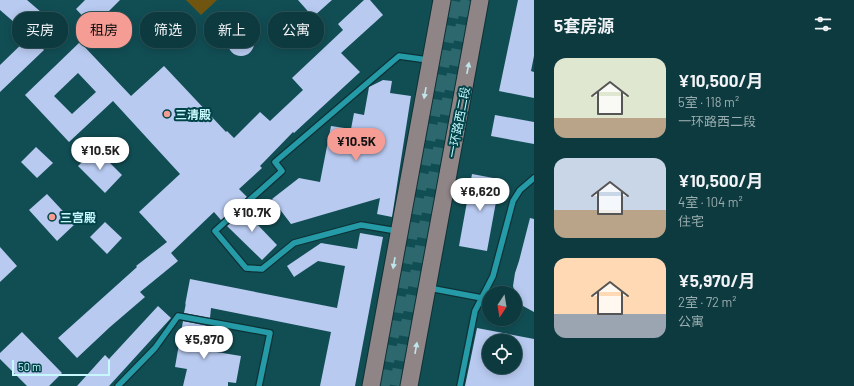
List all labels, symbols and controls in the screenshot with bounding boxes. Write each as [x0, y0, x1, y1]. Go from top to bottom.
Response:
chip: 买房 [12, 12, 68, 48]
chip: 租房 [76, 12, 132, 48]
chip: 筛选 [140, 12, 196, 48]
chip: 新上 [204, 12, 260, 48]
chip: 公寓 [268, 12, 324, 48]
icon: filters [812, 13, 834, 35]
text: 5套房源 [554, 15, 614, 35]
one-way arrow [465, 62, 471, 75]
text: ¥10,500/月 [678, 70, 763, 90]
icon: home [586, 74, 634, 122]
street label: 一环路西二段 [444, 85, 472, 159]
one-way arrow [422, 87, 428, 100]
text: 5室 · 118 m² [678, 94, 739, 110]
place label: 三清殿 [175, 107, 211, 121]
marker: 三清殿 [162, 109, 172, 119]
text: 一环路西二段 [678, 113, 756, 129]
pin: ¥10.5K [323, 128, 389, 162]
text: ¥10.5K [336, 133, 376, 149]
pin: ¥10.5K [67, 137, 133, 171]
text: ¥10.5K [80, 142, 120, 158]
text: ¥10,500/月 [678, 170, 763, 190]
icon: home [586, 174, 634, 222]
pin: ¥6,620 [447, 178, 513, 212]
text: ¥6,620 [459, 183, 501, 199]
text: 4室 · 104 m² [678, 194, 743, 210]
pin: ¥10.7K [219, 199, 285, 233]
text: ¥10.7K [232, 204, 272, 220]
place label: 三宫殿 [60, 210, 96, 224]
marker: 三宫殿 [47, 212, 57, 222]
text: 住宅 [678, 213, 704, 229]
one-way arrow [390, 256, 396, 269]
text: ¥5,970/月 [678, 270, 756, 290]
icon: home [586, 274, 634, 322]
north arrow [482, 286, 522, 326]
map controls [482, 286, 522, 374]
text: 2室 · 72 m² [678, 294, 737, 310]
text: 公寓 [678, 313, 704, 329]
pin: ¥5,970 [171, 326, 237, 360]
text: ¥5,970 [184, 331, 224, 347]
button: locate [482, 334, 522, 374]
one-way arrow [413, 342, 419, 354]
scale bar [12, 358, 110, 377]
text: 50 m [18, 360, 41, 373]

